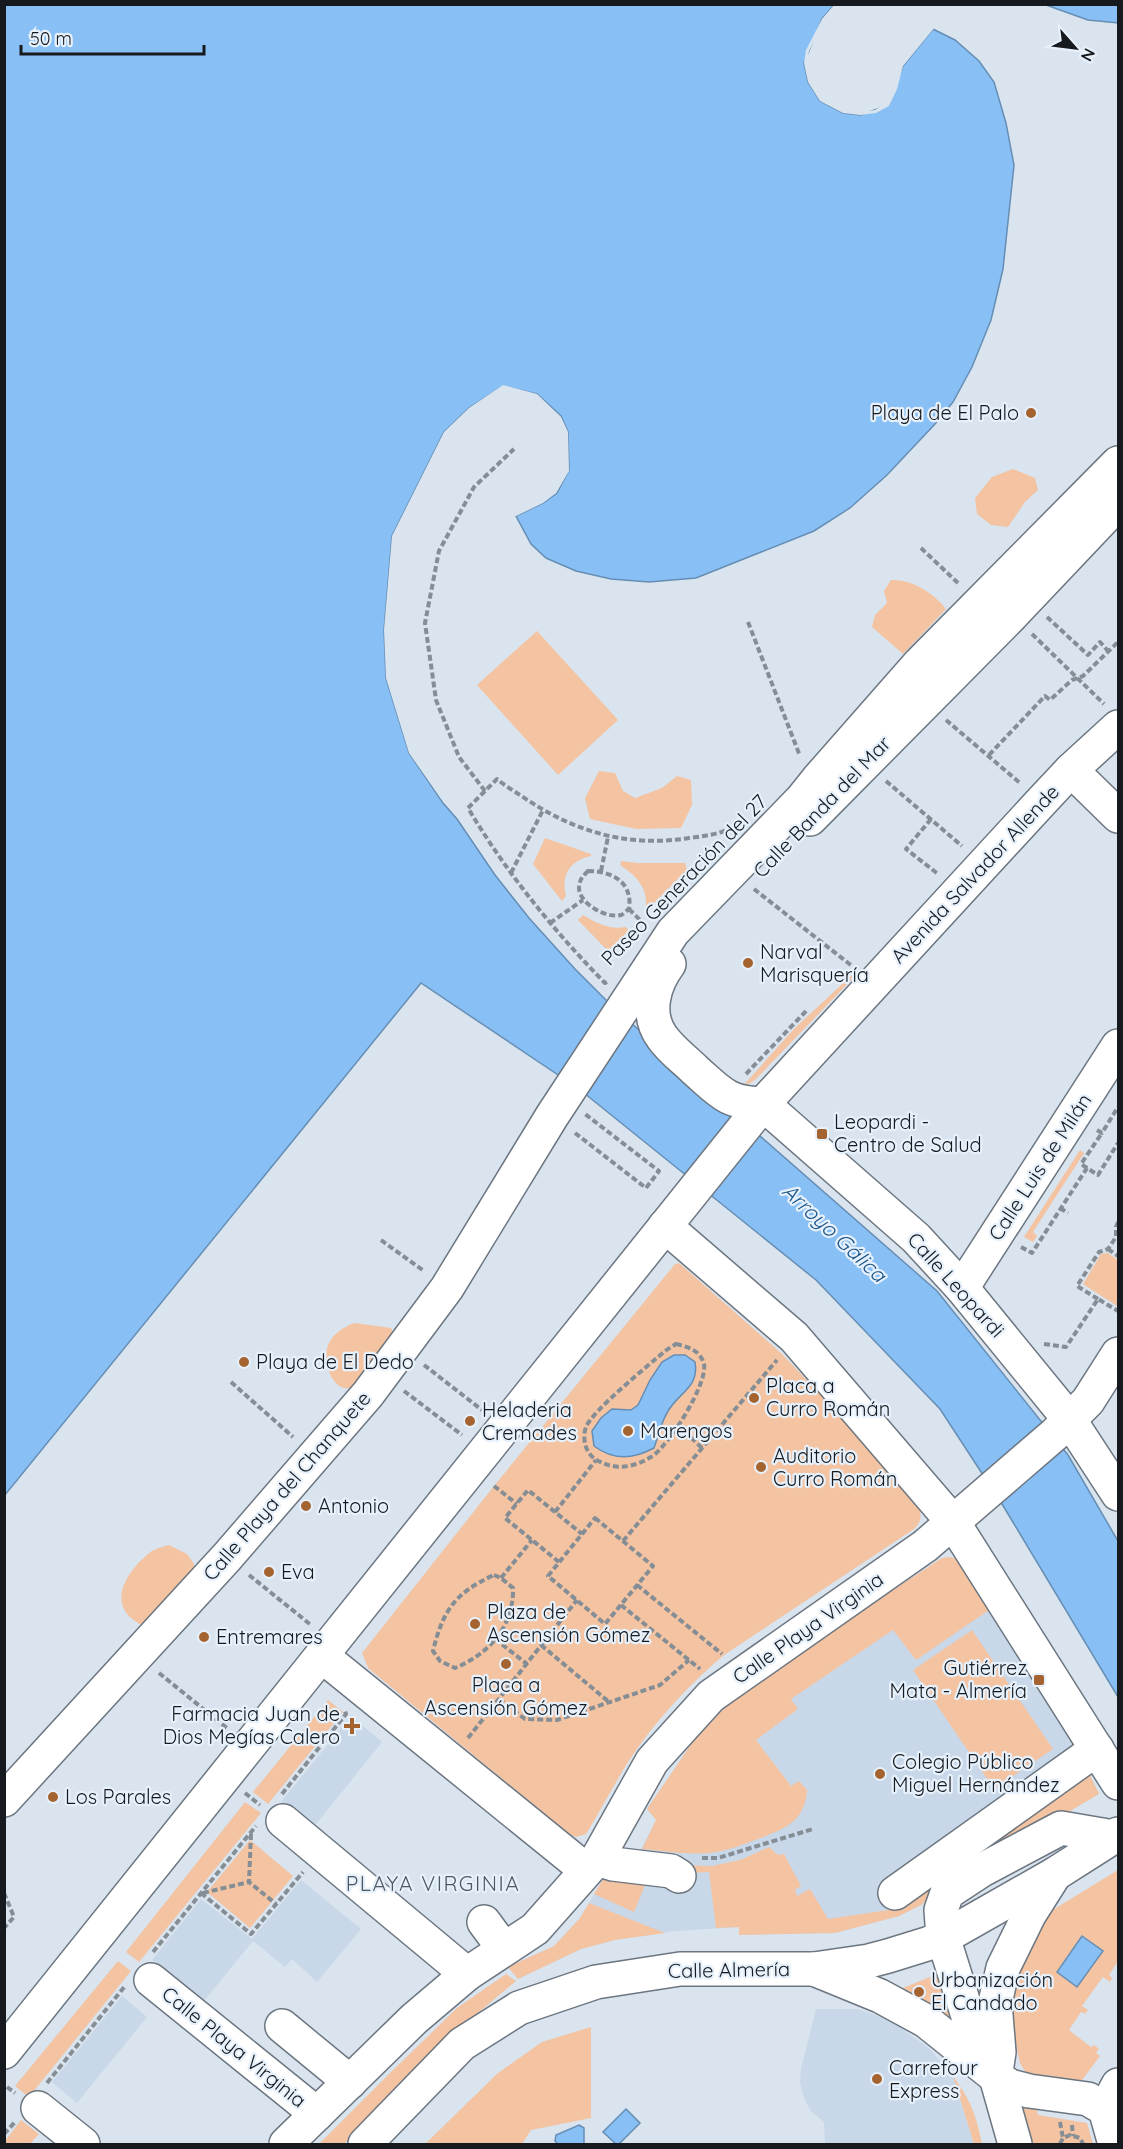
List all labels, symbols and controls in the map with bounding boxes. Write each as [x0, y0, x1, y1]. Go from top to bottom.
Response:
scale bar [21, 18, 204, 56]
north arrow [1045, 18, 1105, 78]
text: 50 m [30, 27, 72, 50]
text: N [1077, 45, 1100, 65]
place label: Playa de El Palo [871, 400, 1019, 425]
marker: Playa de El Palo [1024, 406, 1038, 420]
street label: Calle Banda del Mar [748, 730, 896, 883]
street label: Avenida Salvador Allende [885, 779, 1064, 968]
street label: Paseo Generación del 27 [595, 789, 772, 970]
place label: Narval Marisquería [760, 939, 869, 987]
marker: Narval Marisquería [741, 956, 755, 970]
street label: Calle Luis de Milán [983, 1089, 1096, 1245]
place label: Leopardi - Centro de Salud [834, 1109, 982, 1157]
marker: Leopardi - Centro de Salud [815, 1127, 829, 1141]
water label: Arroyo Gálica [777, 1177, 893, 1288]
street label: Calle Leopardi [903, 1227, 1010, 1342]
place label: Playa de El Dedo [256, 1349, 414, 1374]
marker: Playa de El Dedo [237, 1355, 251, 1369]
place label: Placa a Curro Román [766, 1373, 890, 1421]
street label: Calle Playa del Chanquete [198, 1386, 376, 1586]
marker: Placa a Curro Román [747, 1391, 761, 1405]
place label: Heladeria Cremades [482, 1397, 577, 1445]
marker: Heladeria Cremades [463, 1414, 477, 1428]
place label: Marengos [640, 1418, 732, 1443]
marker: Marengos [621, 1424, 635, 1438]
place label: Auditorio Curro Román [773, 1443, 897, 1491]
marker: Auditorio Curro Román [754, 1460, 768, 1474]
place label: Antonio [318, 1493, 389, 1518]
marker: Antonio [299, 1499, 313, 1513]
place label: Eva [281, 1559, 315, 1584]
marker: Eva [262, 1565, 276, 1579]
street label: Calle Playa Virginia [728, 1566, 888, 1689]
place label: Plaza de Ascensión Gómez [487, 1599, 650, 1647]
marker: Plaza de Ascensión Gómez [468, 1617, 482, 1631]
place label: Entremares [216, 1624, 323, 1649]
marker: Entremares [197, 1630, 211, 1644]
place label: Gutiérrez Mata - Almería [890, 1655, 1027, 1703]
marker: Placa a Ascensión Gómez [499, 1657, 513, 1671]
place label: Placa a Ascensión Gómez [424, 1672, 588, 1720]
marker: Gutiérrez Mata - Almería [1032, 1673, 1046, 1687]
place label: Farmacia Juan de Dios Megías Calero [163, 1701, 340, 1749]
marker: Farmacia Juan de Dios Megías Calero [345, 1719, 359, 1733]
place label: Colegio Público Miguel Hernández [892, 1749, 1060, 1797]
marker: Colegio Público Miguel Hernández [873, 1767, 887, 1781]
place label: Los Parales [65, 1784, 171, 1809]
marker: Los Parales [46, 1790, 60, 1804]
district label: PLAYA VIRGINIA [346, 1870, 520, 1896]
street label: Calle Almería [668, 1956, 790, 1983]
place label: Urbanización El Candado [931, 1967, 1053, 2015]
street label: Calle Playa Virginia [157, 1981, 311, 2112]
marker: Urbanización El Candado [912, 1985, 926, 1999]
place label: Carrefour Express [889, 2055, 978, 2103]
marker: Carrefour Express [870, 2072, 884, 2086]

